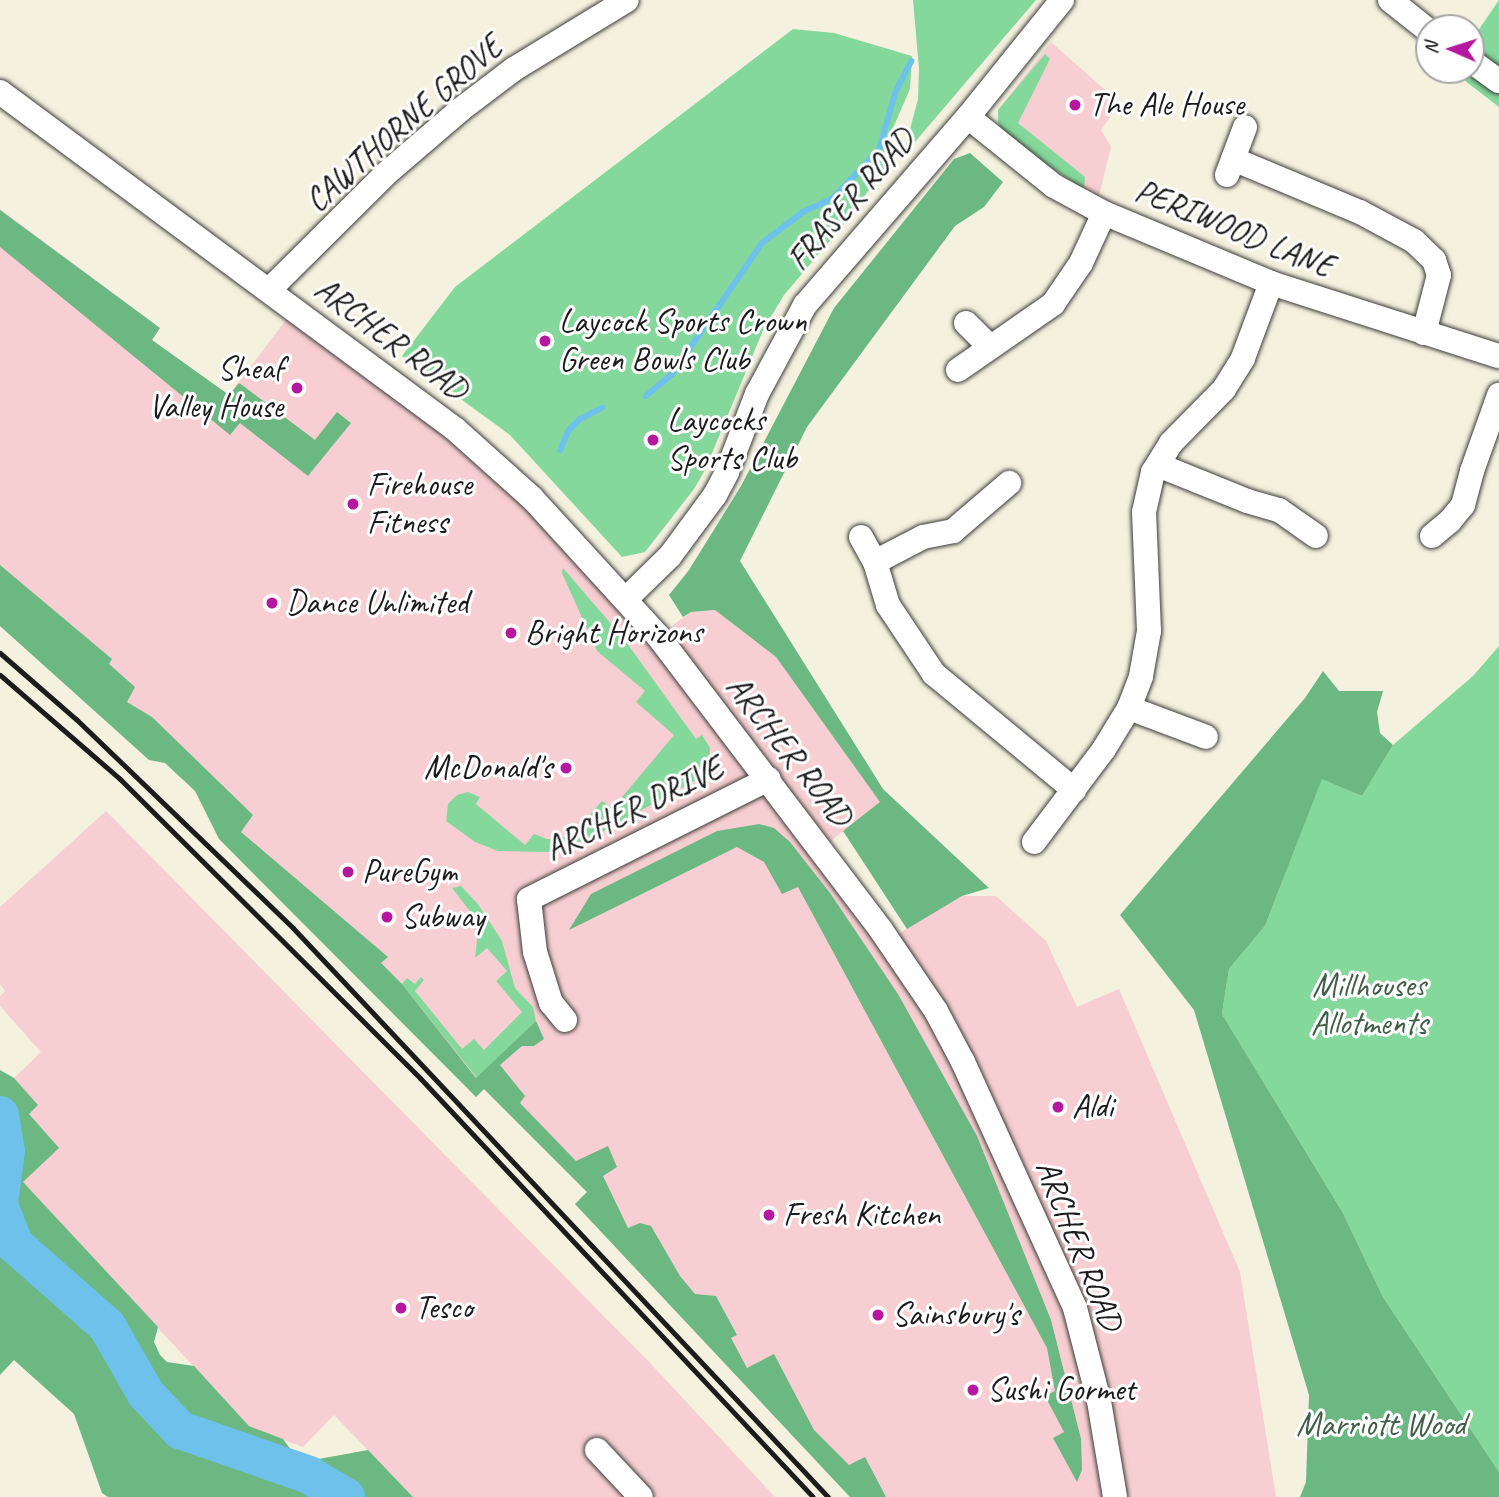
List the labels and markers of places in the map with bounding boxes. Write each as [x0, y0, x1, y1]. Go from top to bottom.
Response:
place label: The Ale House [1089, 85, 1244, 125]
marker: The Ale House [1067, 97, 1083, 113]
place label: Laycock Sports Crown Green Bowls Club [559, 302, 807, 380]
marker: Laycock Sports Crown Green Bowls Club [537, 333, 553, 349]
place label: Sheaf Valley House [149, 349, 283, 427]
marker: Sheaf Valley House [289, 380, 305, 396]
place label: Laycocks Sports Club [667, 401, 797, 479]
marker: Laycocks Sports Club [645, 432, 661, 448]
place label: Firehouse Fitness [367, 465, 472, 543]
marker: Firehouse Fitness [345, 496, 361, 512]
place label: Dance Unlimited [286, 583, 466, 623]
marker: Dance Unlimited [264, 595, 280, 611]
place label: Bright Horizons [525, 613, 702, 653]
marker: Bright Horizons [503, 625, 519, 641]
place label: McDonald's [424, 748, 552, 788]
marker: McDonald's [558, 760, 574, 776]
place label: PureGym [362, 852, 457, 892]
marker: PureGym [340, 864, 356, 880]
place label: Subway [401, 897, 484, 937]
marker: Subway [379, 909, 395, 925]
place label: Aldi [1072, 1087, 1113, 1127]
marker: Aldi [1050, 1099, 1066, 1115]
place label: Fresh Kitchen [783, 1195, 940, 1235]
marker: Fresh Kitchen [761, 1207, 777, 1223]
place label: Tesco [415, 1288, 472, 1328]
place label: Sainsbury's [892, 1295, 1019, 1335]
marker: Tesco [393, 1300, 409, 1316]
marker: Sainsbury's [870, 1307, 886, 1323]
place label: Sushi Gormet [987, 1370, 1136, 1410]
marker: Sushi Gormet [965, 1382, 981, 1398]

